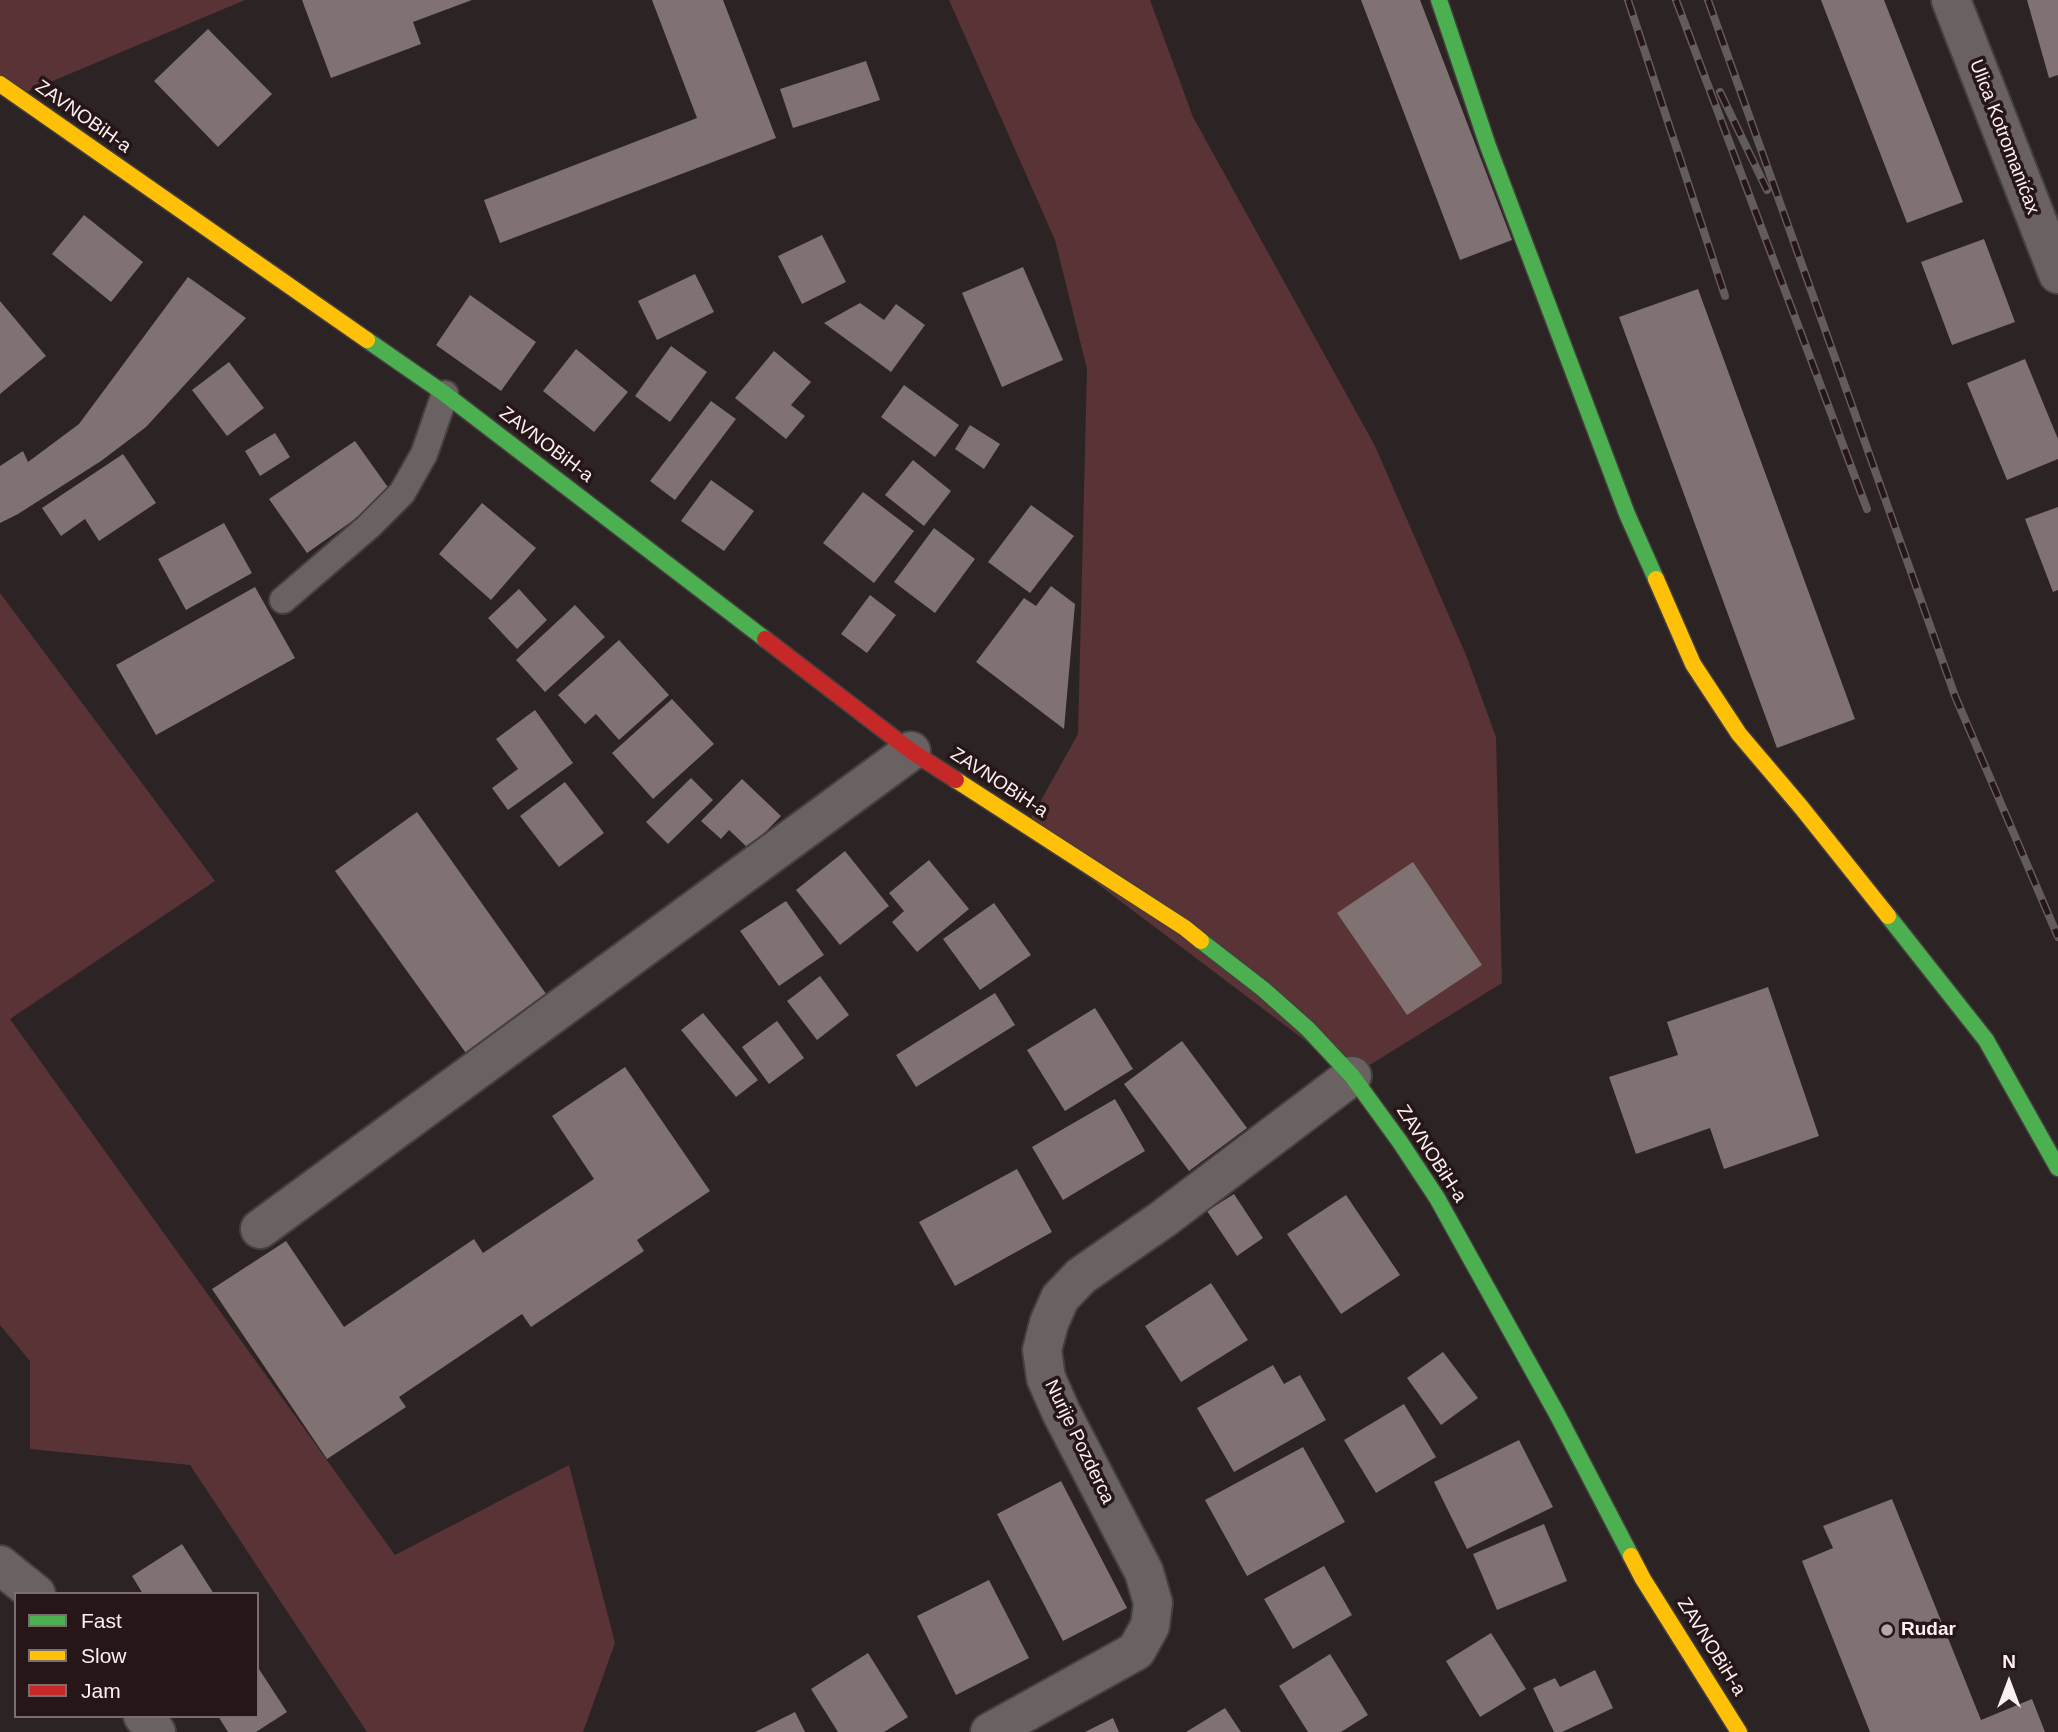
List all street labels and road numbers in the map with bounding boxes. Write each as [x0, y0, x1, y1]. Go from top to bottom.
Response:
street label: Ulica Kotromanićax [1964, 57, 2044, 217]
street label: ZAVNOBiH-a [31, 76, 135, 158]
street label: ZAVNOBiH-a [495, 402, 597, 488]
street label: ZAVNOBiH-a [946, 743, 1052, 823]
street label: ZAVNOBiH-a [1391, 1101, 1471, 1207]
street label: Nurije Pozderca [1039, 1376, 1119, 1508]
street label: ZAVNOBiH-a [1672, 1594, 1750, 1700]

